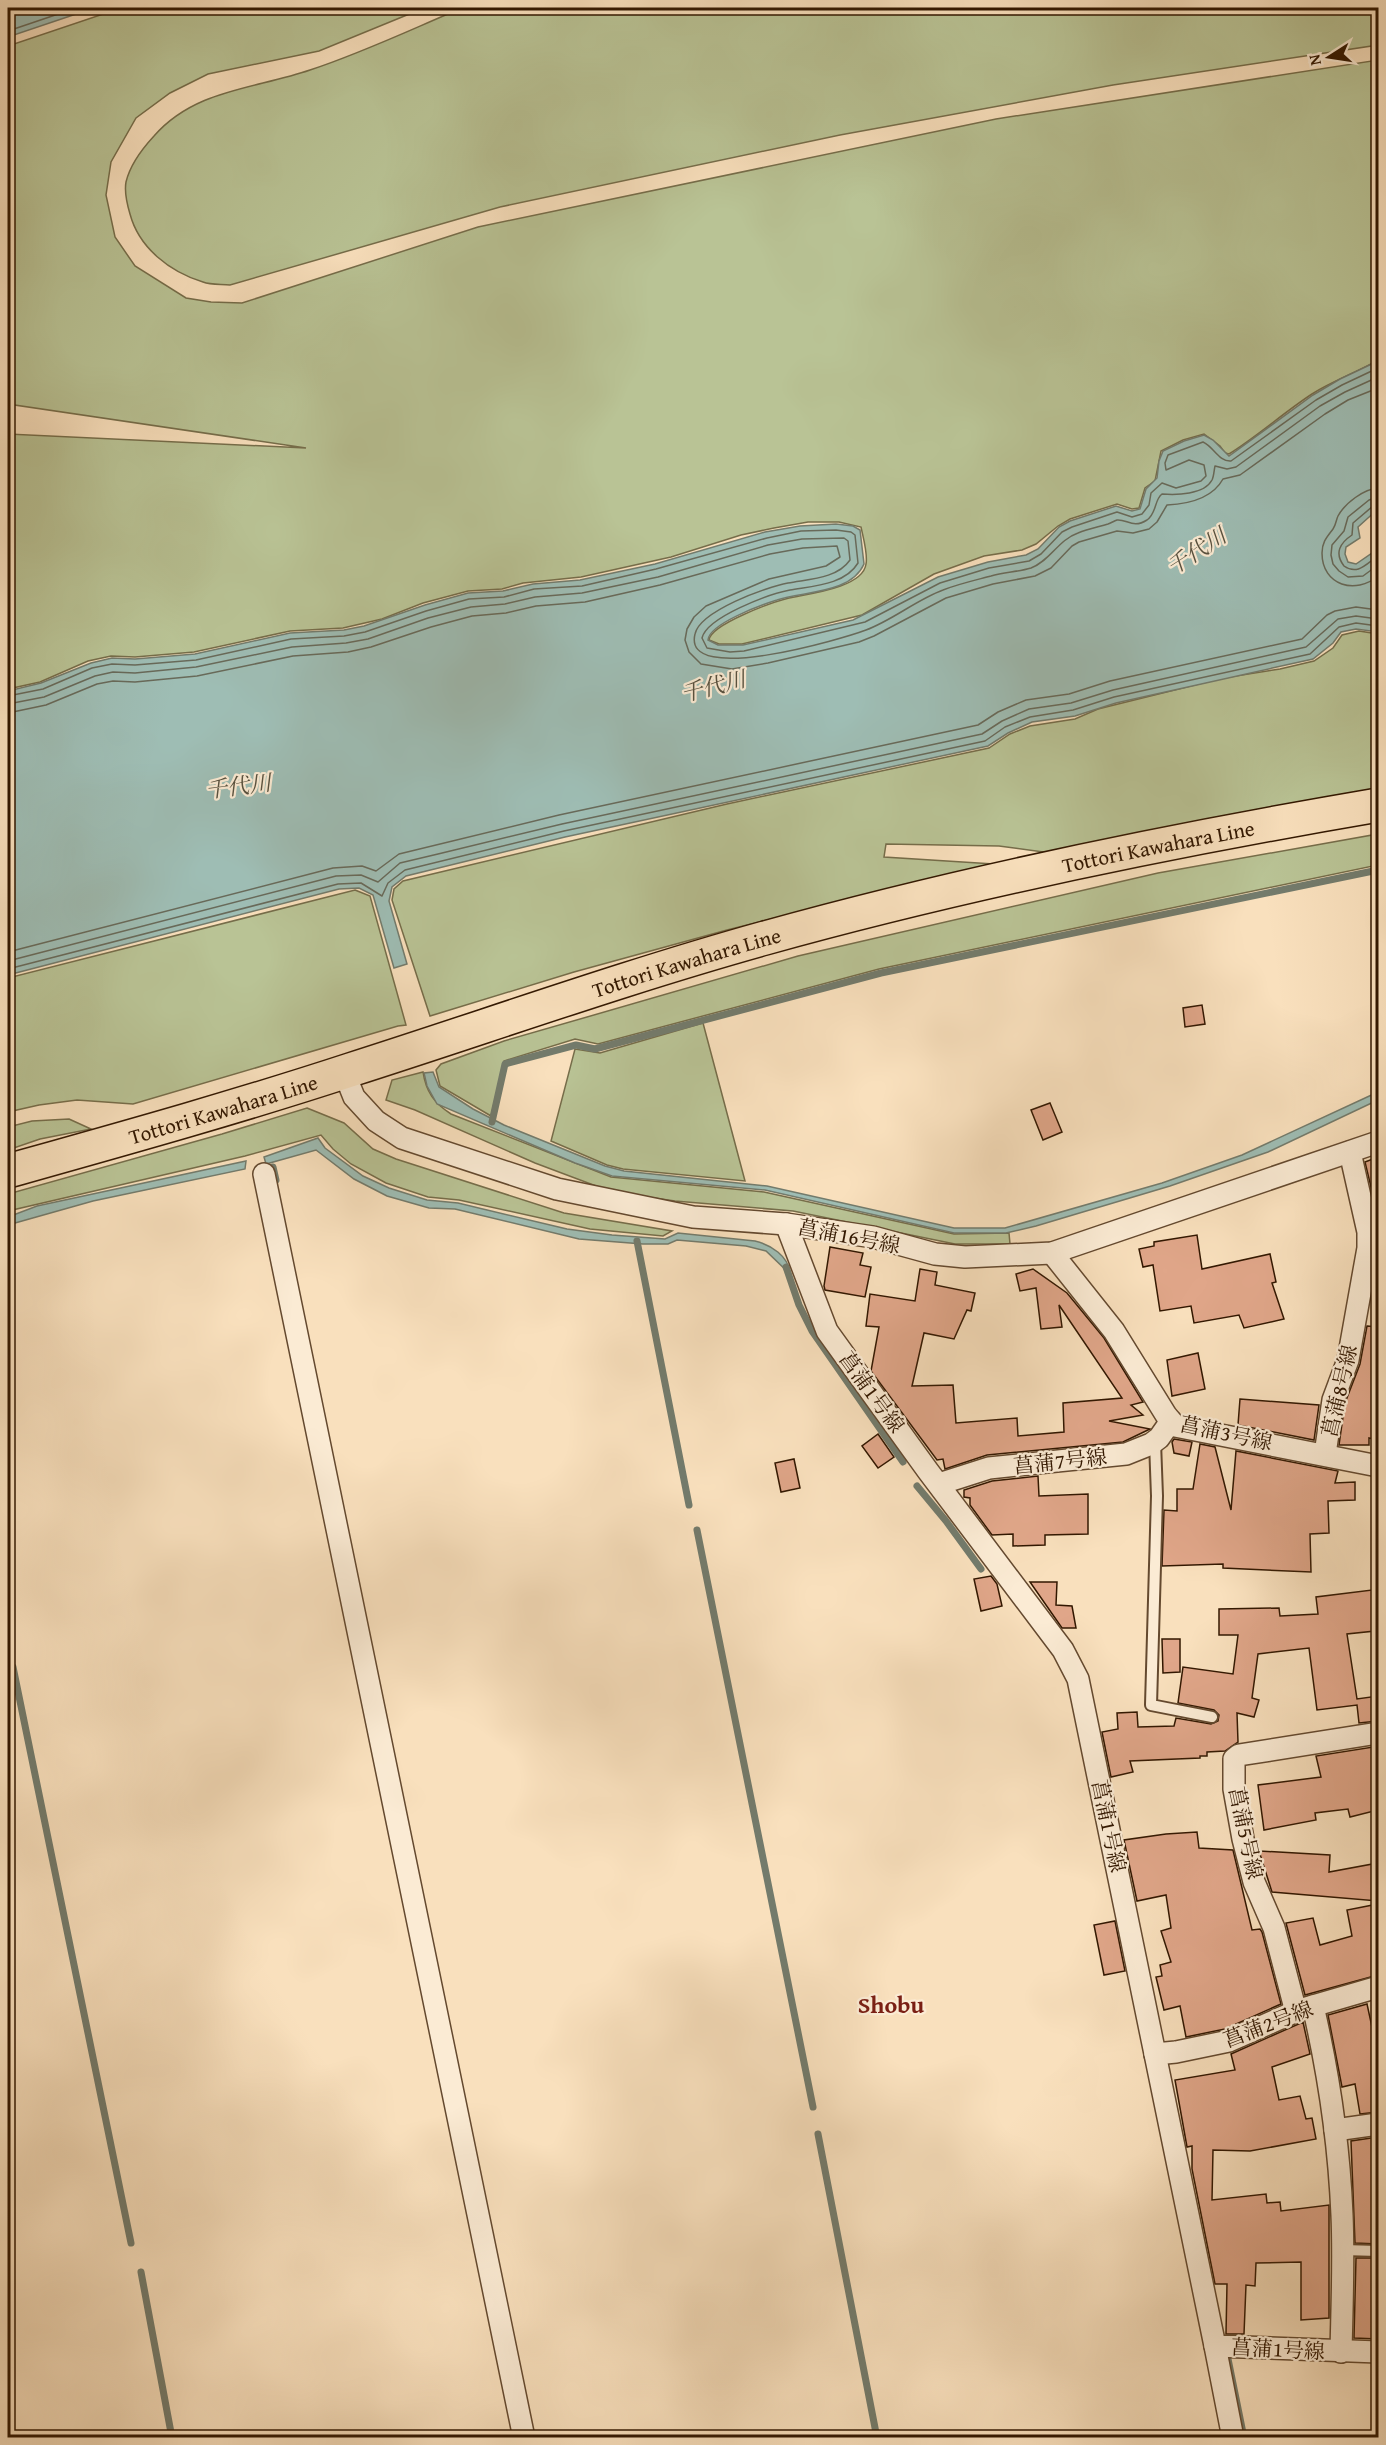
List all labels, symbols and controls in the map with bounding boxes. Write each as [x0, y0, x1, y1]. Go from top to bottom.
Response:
north arrow [1299, 27, 1359, 87]
text: N [1301, 52, 1327, 68]
water label: 千代川 [1160, 519, 1234, 582]
water label: 千代川 [677, 662, 751, 710]
water label: 千代川 [203, 766, 275, 806]
street label: Tottori Kawahara Line [1059, 812, 1257, 880]
street label: Tottori Kawahara Line [588, 919, 784, 1005]
street label: Tottori Kawahara Line [125, 1066, 322, 1152]
street label: 菖蒲16号線 [795, 1211, 903, 1261]
street label: 菖蒲8号線 [1313, 1342, 1365, 1440]
street label: 菖蒲1号線 [832, 1345, 912, 1439]
street label: 菖蒲3号線 [1177, 1408, 1275, 1458]
street label: 菖蒲7号線 [1012, 1441, 1108, 1481]
street label: 菖蒲1号線 [1084, 1777, 1134, 1875]
street label: 菖蒲5号線 [1221, 1784, 1271, 1882]
district label: Shobu [858, 1987, 924, 2022]
street label: 菖蒲2号線 [1219, 1993, 1317, 2055]
street label: 菖蒲1号線 [1230, 2331, 1326, 2367]

